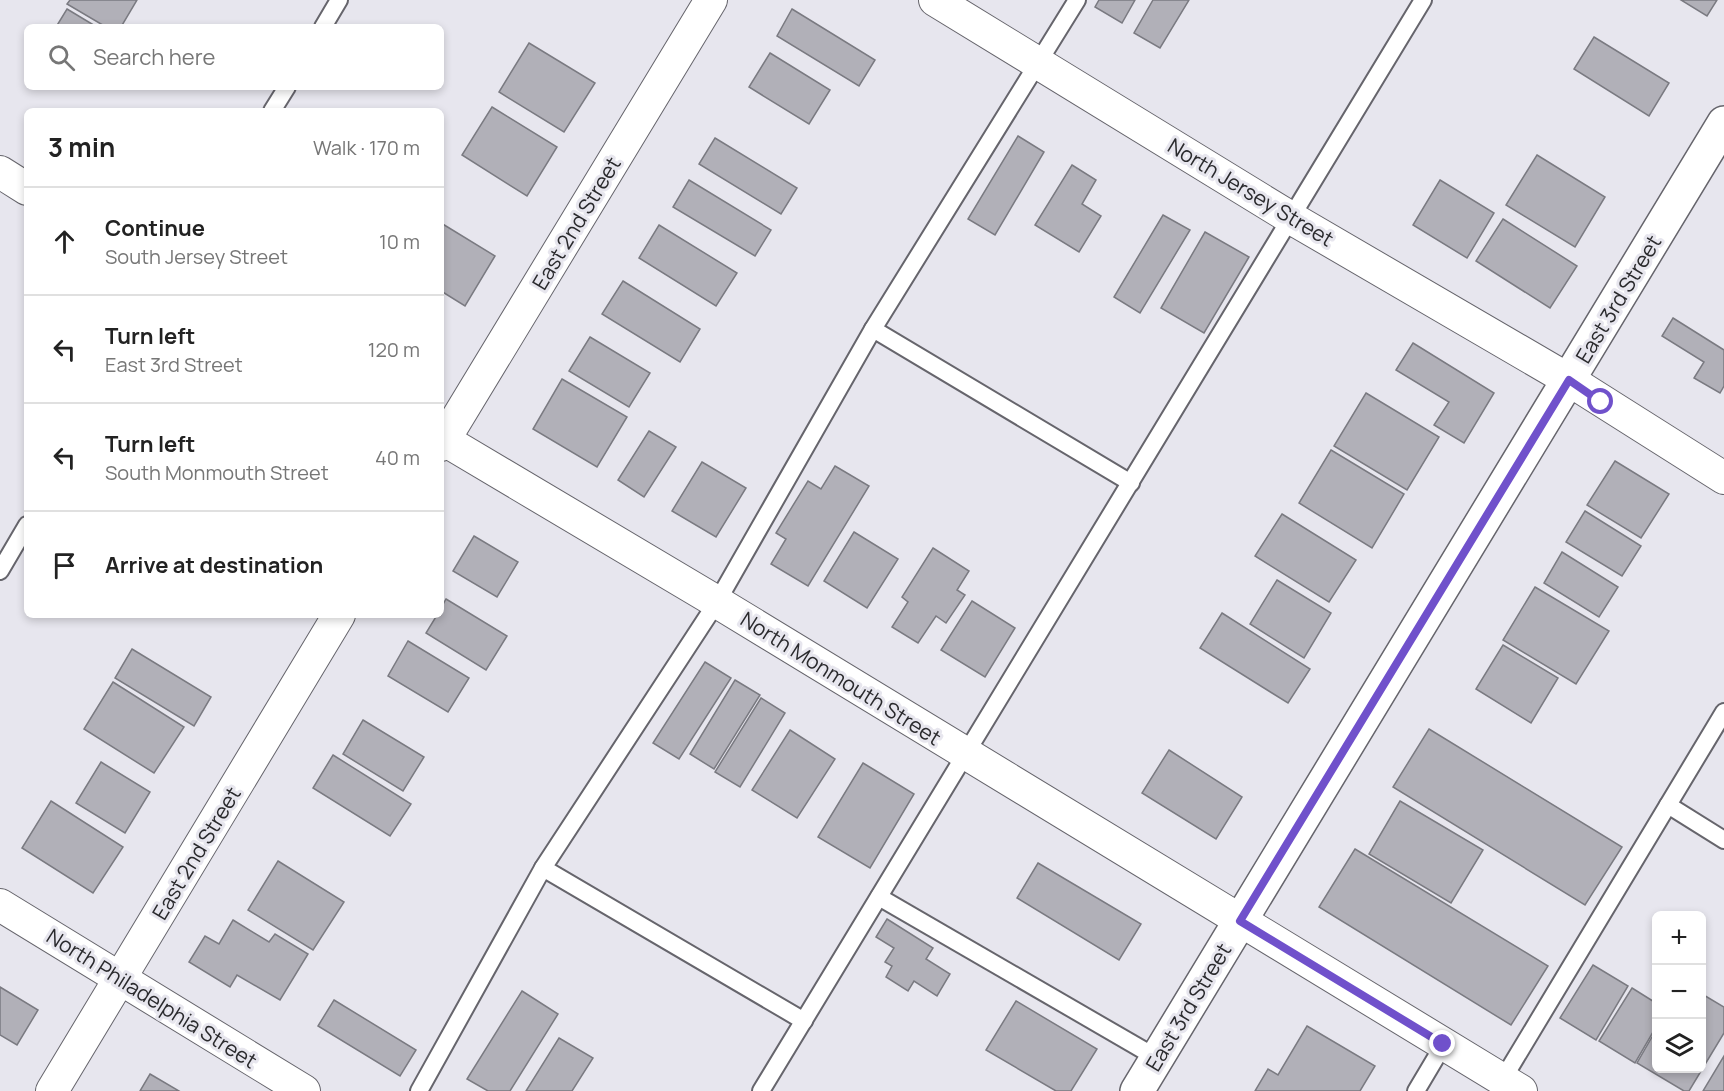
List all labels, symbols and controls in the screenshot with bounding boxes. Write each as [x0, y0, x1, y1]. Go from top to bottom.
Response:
search box [24, 24, 444, 90]
icon: search [45, 41, 78, 74]
text: Search here [93, 42, 215, 72]
text: 3 min [48, 129, 115, 165]
street label: North Jersey Street [1163, 131, 1339, 253]
text: Walk · 170 m [313, 134, 420, 161]
street label: East 2nd Street [525, 152, 627, 294]
text: Continue [105, 213, 205, 243]
icon: ahead [48, 225, 81, 258]
text: 10 m [379, 228, 420, 255]
street label: East 3rd Street [1569, 230, 1667, 368]
text: South Jersey Street [105, 243, 288, 270]
text: Turn left [105, 321, 195, 351]
icon: left [48, 333, 81, 366]
text: 120 m [368, 336, 420, 363]
text: East 3rd Street [105, 351, 243, 378]
route start [1587, 388, 1613, 414]
text: Turn left [105, 429, 195, 459]
icon: left [48, 441, 81, 474]
text: 40 m [375, 444, 420, 471]
text: South Monmouth Street [105, 459, 329, 486]
icon: arrive [48, 549, 81, 582]
text: Arrive at destination [105, 550, 323, 580]
street label: North Monmouth Street [735, 605, 947, 751]
street label: East 2nd Street [145, 782, 247, 924]
map controls [1652, 911, 1706, 1073]
button: + [1652, 911, 1706, 965]
street label: North Philadelphia Street [42, 922, 262, 1074]
street label: East 3rd Street [1139, 938, 1237, 1076]
button: − [1652, 965, 1706, 1019]
button: layers [1652, 1019, 1706, 1073]
route end [1429, 1030, 1455, 1056]

